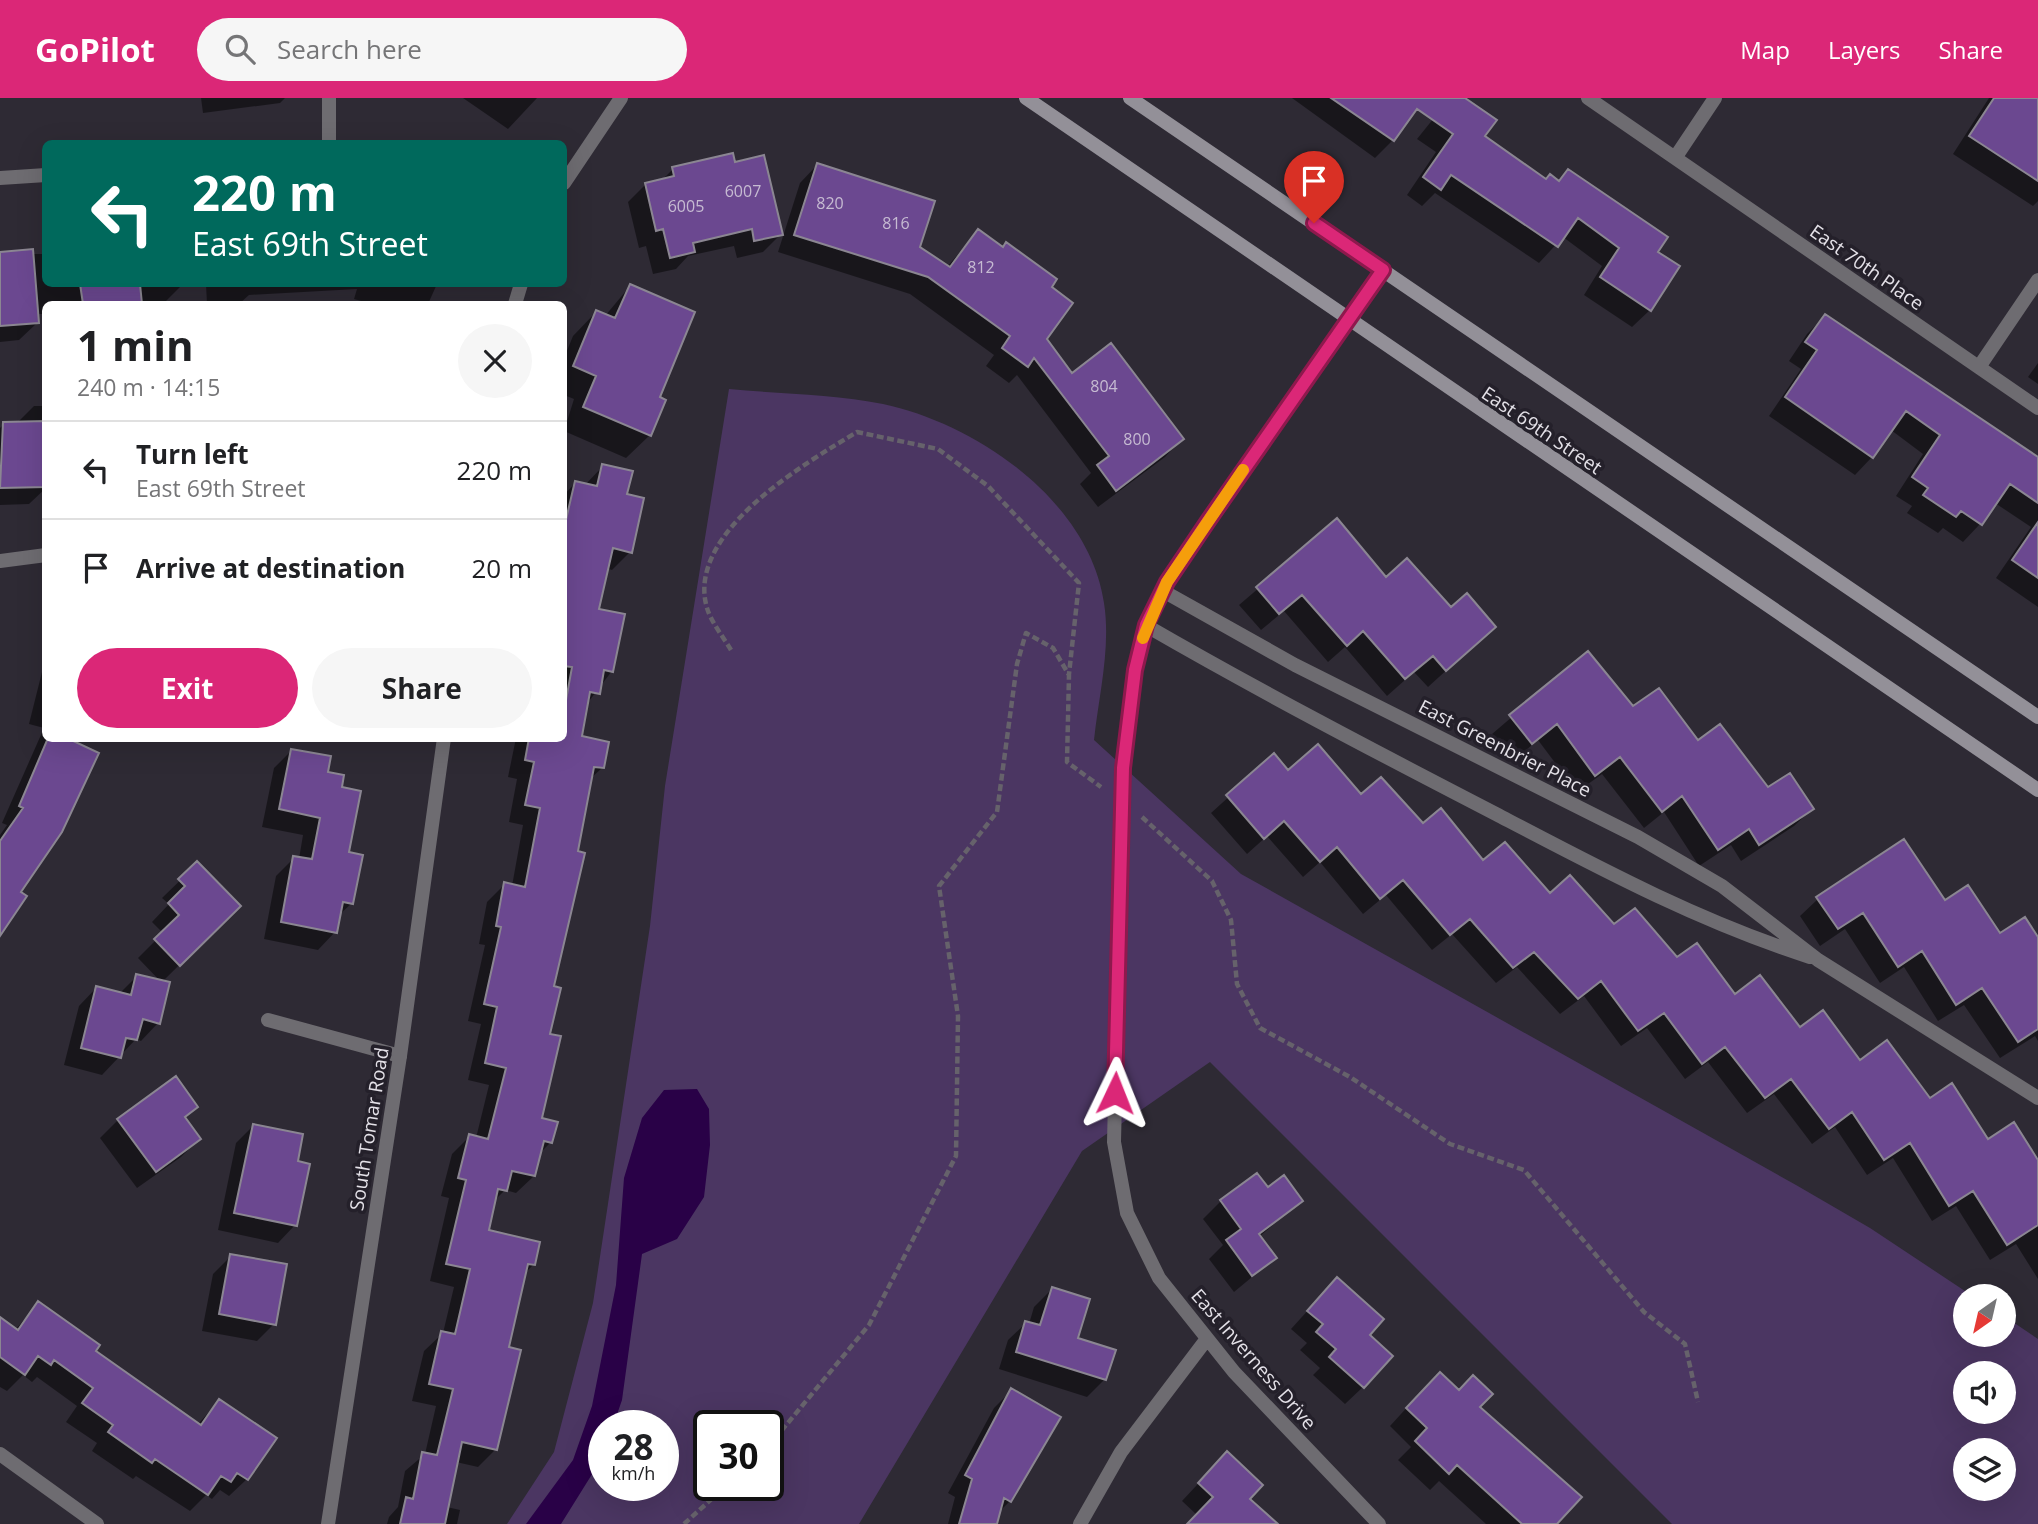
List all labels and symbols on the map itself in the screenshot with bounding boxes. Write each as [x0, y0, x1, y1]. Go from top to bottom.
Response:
pin [1284, 151, 1344, 223]
house number: 6007 [725, 180, 761, 202]
house number: 820 [816, 192, 844, 214]
house number: 6005 [668, 195, 704, 217]
house number: 816 [882, 212, 910, 234]
street label: East 70th Place [1805, 218, 1929, 316]
house number: 812 [967, 256, 995, 278]
house number: 804 [1090, 375, 1118, 397]
street label: East 69th Street [1477, 380, 1607, 480]
house number: 800 [1123, 428, 1151, 450]
street label: East Greenbrier Place [1414, 693, 1596, 803]
street label: South Tomar Road [343, 1046, 395, 1212]
position arrow [1078, 1056, 1152, 1130]
street label: East Inverness Drive [1186, 1283, 1322, 1435]
north arrow [1953, 1284, 2016, 1348]
speed limit sign: 30 [693, 1410, 784, 1501]

